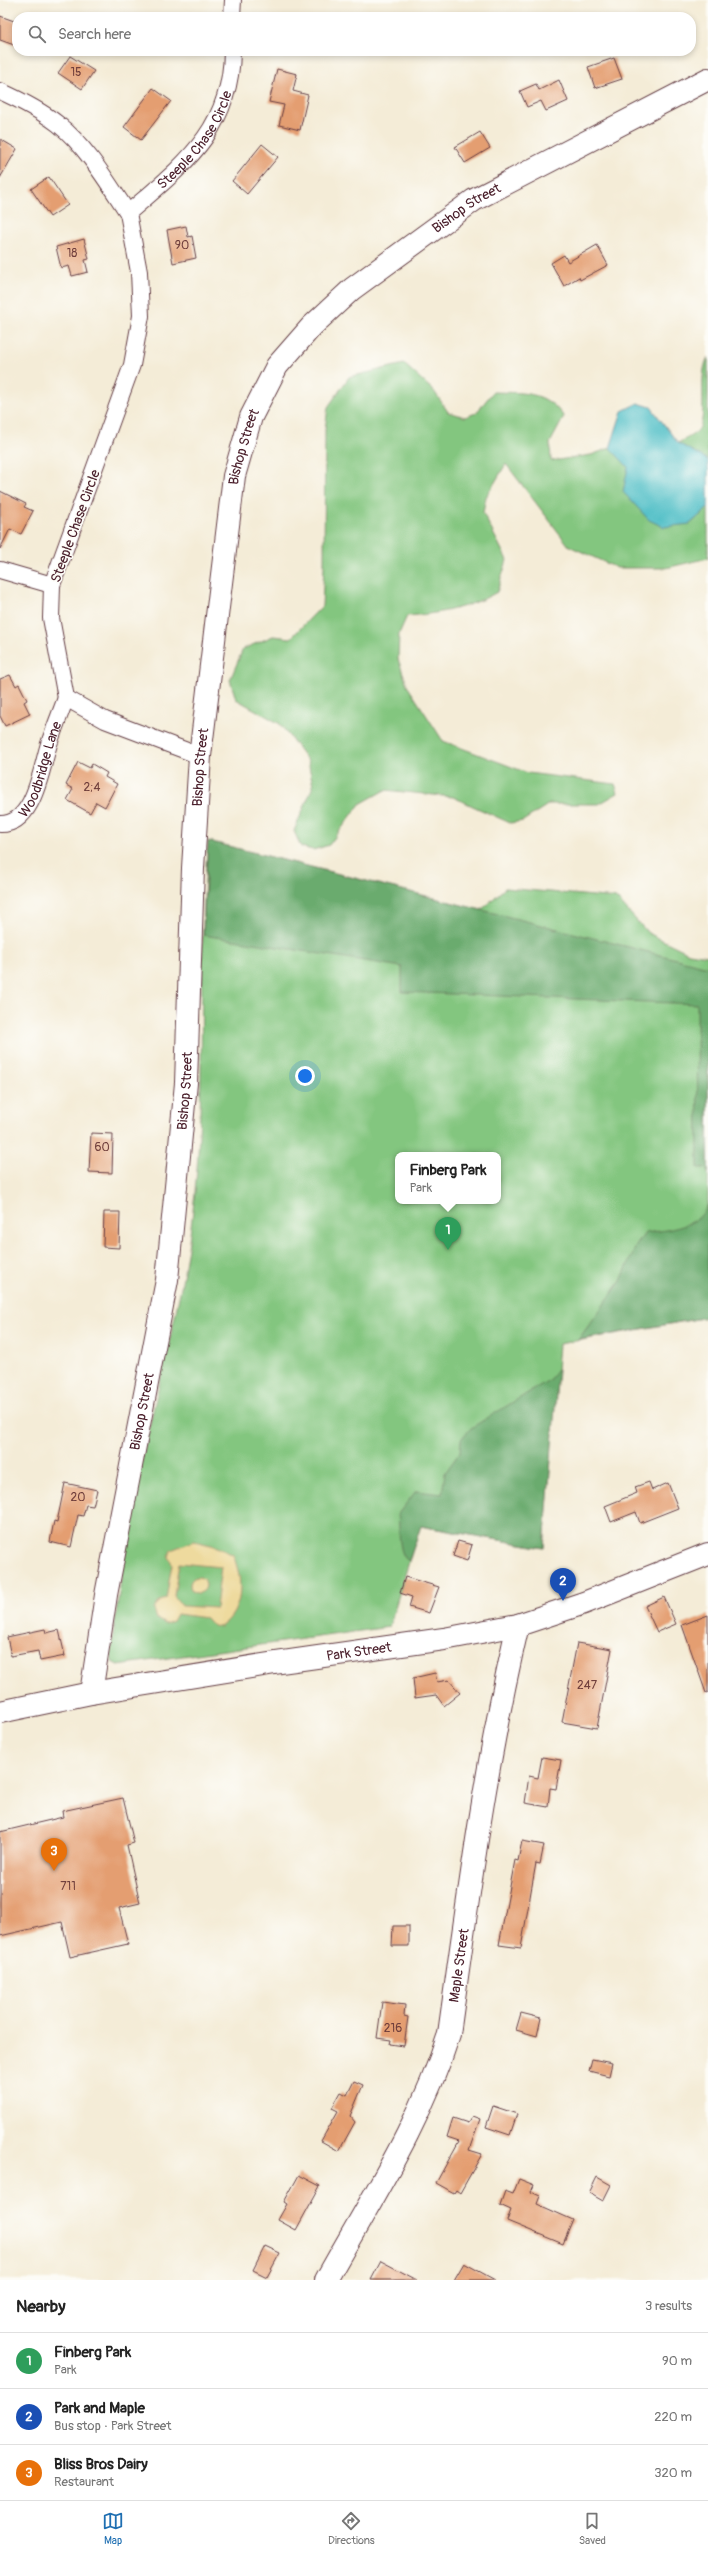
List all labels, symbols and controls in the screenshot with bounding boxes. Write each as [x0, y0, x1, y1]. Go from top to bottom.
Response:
search box [12, 12, 696, 56]
icon: search [26, 23, 48, 45]
text: Search here [58, 25, 131, 44]
house number: 15 [70, 65, 82, 80]
street label: Steeple Chase Circle [154, 89, 236, 193]
street label: Bishop Street [429, 180, 504, 237]
house number: 90 [175, 238, 189, 253]
house number: 18 [67, 246, 77, 261]
street label: Bishop Street [225, 405, 263, 486]
street label: Steeple Chase Circle [47, 467, 104, 585]
street label: Woodbridge Lane [15, 719, 65, 821]
street label: Bishop Street [189, 727, 212, 807]
house number: 2;4 [83, 780, 101, 795]
street label: Bishop Street [174, 1051, 196, 1131]
your location [295, 1066, 315, 1086]
house number: 60 [94, 1140, 110, 1155]
popup [395, 1152, 501, 1204]
text: Finberg Park [409, 1161, 487, 1180]
text: Park [409, 1180, 432, 1196]
pin: 1 [435, 1217, 461, 1250]
street label: Bishop Street [126, 1371, 158, 1452]
house number: 20 [71, 1490, 85, 1505]
pin: 2 [550, 1568, 576, 1601]
street label: Park Street [325, 1639, 393, 1665]
house number: 247 [577, 1678, 598, 1693]
pin: 3 [41, 1838, 67, 1871]
house number: 711 [60, 1879, 76, 1894]
street label: Maple Street [445, 1927, 473, 2003]
house number: 216 [384, 2021, 402, 2036]
text: Nearby [16, 2296, 65, 2317]
text: 3 results [645, 2298, 692, 2314]
text: Finberg Park [54, 2343, 131, 2362]
text: 1 [26, 2353, 32, 2369]
text: 90 m [662, 2353, 692, 2369]
text: Park [54, 2362, 77, 2378]
text: Park and Maple [54, 2399, 145, 2418]
text: 2 [25, 2409, 33, 2425]
text: 220 m [654, 2409, 692, 2425]
text: Bus stop · Park Street [54, 2418, 172, 2434]
text: Bliss Bros Dairy [54, 2455, 148, 2474]
text: 3 [25, 2465, 33, 2481]
text: 320 m [654, 2465, 692, 2481]
text: Restaurant [54, 2474, 114, 2490]
tab: Map [102, 2510, 124, 2547]
tab: Directions [328, 2510, 375, 2547]
tab: Saved [579, 2510, 606, 2547]

